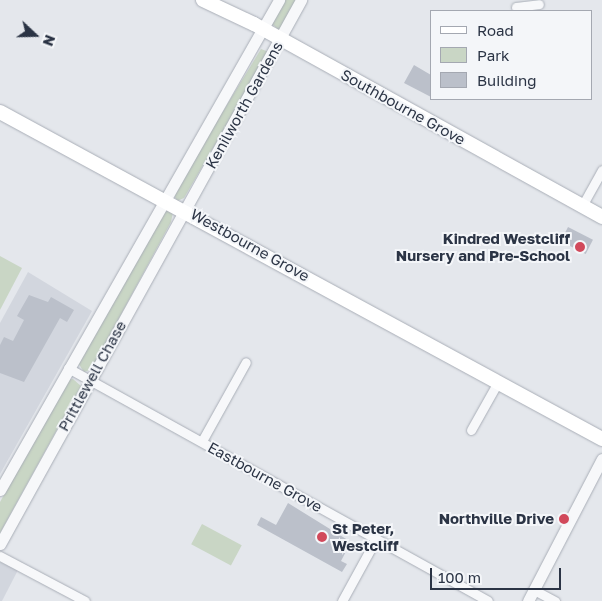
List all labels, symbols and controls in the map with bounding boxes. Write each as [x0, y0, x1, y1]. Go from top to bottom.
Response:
north arrow [10, 10, 60, 60]
legend [430, 10, 592, 100]
text: Road [477, 21, 514, 39]
text: N [40, 33, 59, 49]
street label: Kenilworth Gardens [202, 38, 286, 172]
text: Park [477, 46, 509, 64]
street label: Southbourne Grove [338, 65, 468, 149]
text: Building [477, 71, 537, 89]
street label: Westbourne Grove [187, 205, 313, 285]
place label: Kindred Westcliff Nursery and Pre-School [396, 229, 570, 264]
marker: Kindred Westcliff Nursery and Pre-School [574, 241, 586, 253]
street label: Prittlewell Chase [54, 318, 130, 434]
street label: Eastbourne Grove [205, 438, 325, 516]
place label: Northville Drive [439, 510, 554, 528]
marker: Northville Drive [558, 513, 570, 525]
place label: St Peter, Westcliff [332, 519, 398, 554]
marker: St Peter, Westcliff [316, 531, 328, 543]
scale bar [432, 558, 563, 590]
text: 100 m [438, 568, 481, 586]

